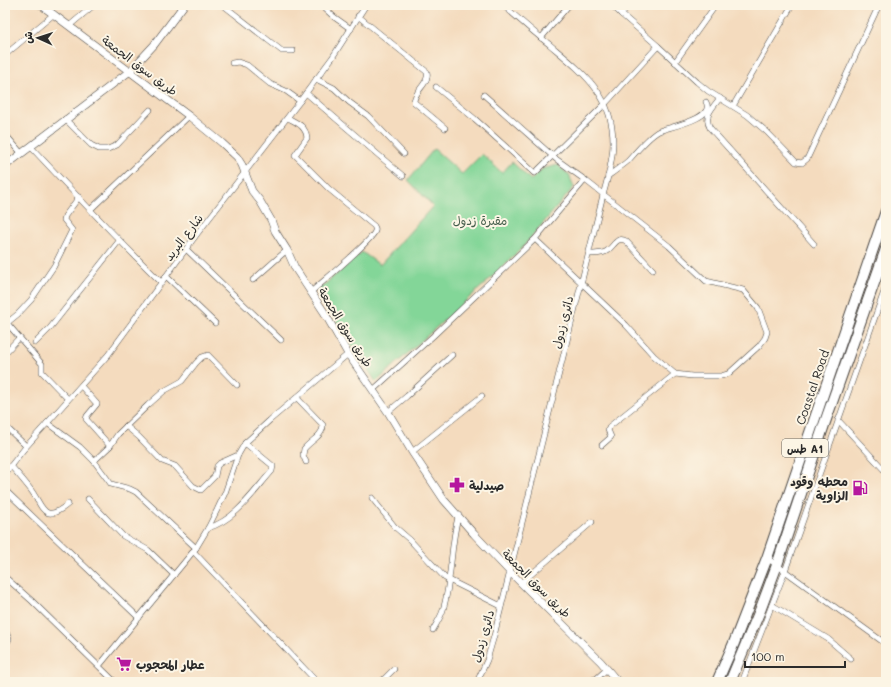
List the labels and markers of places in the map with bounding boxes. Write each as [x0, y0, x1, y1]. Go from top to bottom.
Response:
place label: محطه وقود الزاوية [790, 473, 848, 503]
pharmacy icon: صيدلية [448, 476, 466, 494]
place label: صيدلية [469, 477, 504, 493]
fuel station icon: محطه وقود الزاوية [851, 479, 869, 497]
supermarket icon: عطار المحجوب [115, 655, 133, 673]
place label: عطار المحجوب [136, 656, 205, 673]

